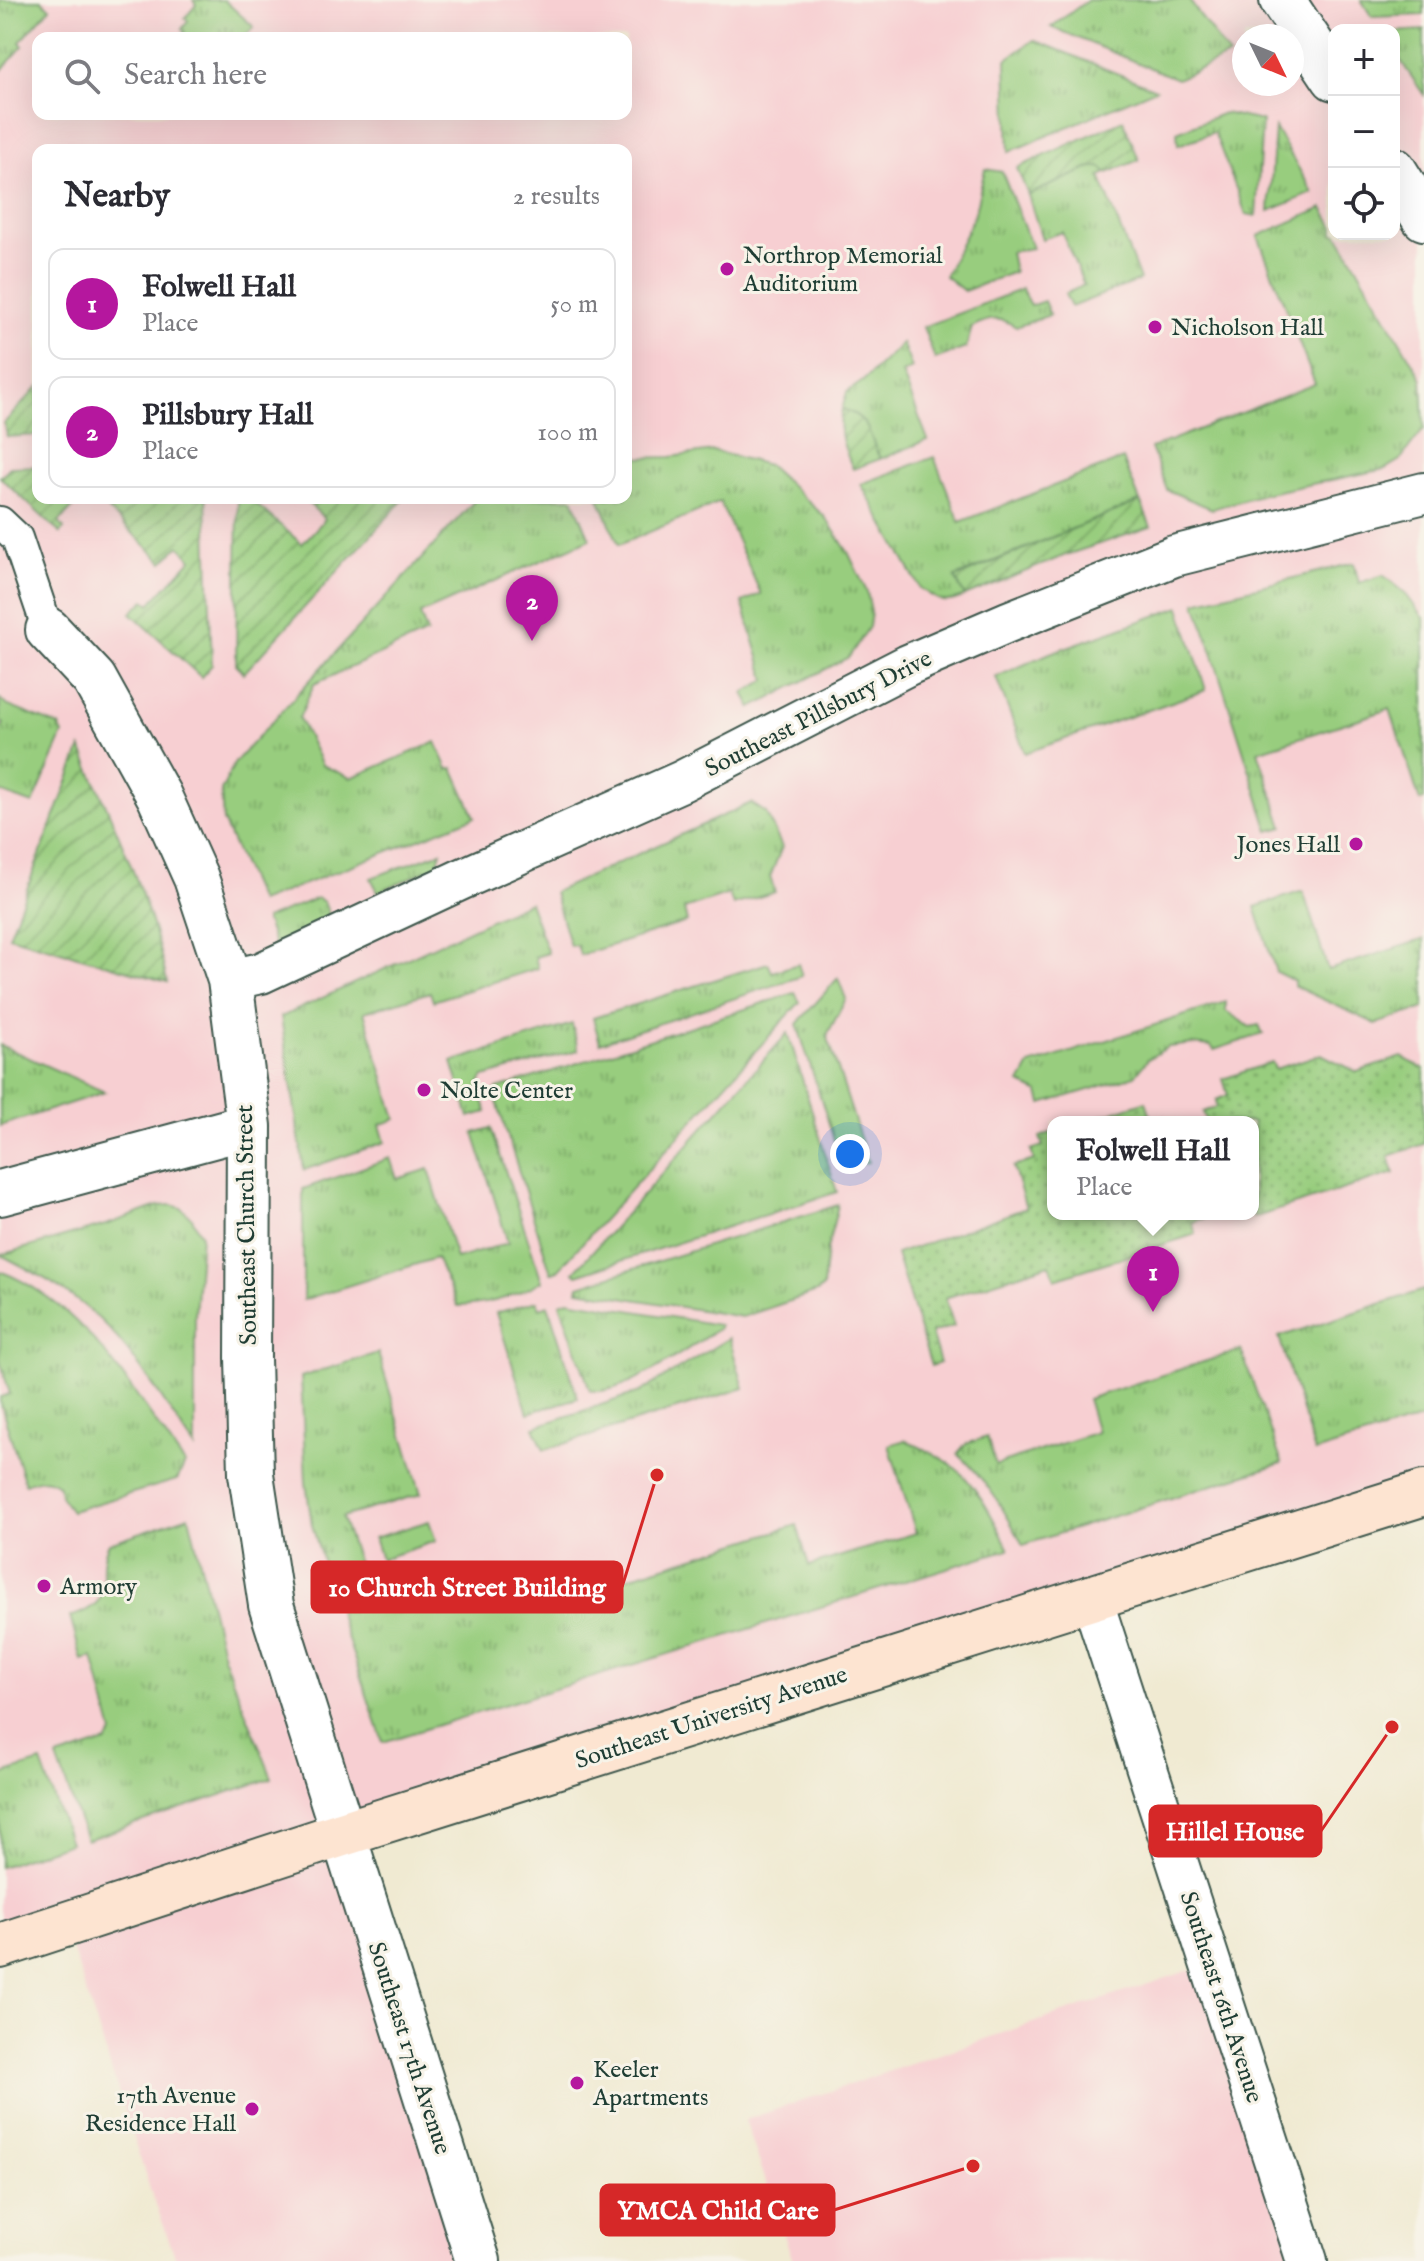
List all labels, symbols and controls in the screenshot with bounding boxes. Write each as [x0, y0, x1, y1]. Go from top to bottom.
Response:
north arrow [1232, 24, 1304, 96]
map controls [1328, 24, 1400, 240]
button: + [1328, 24, 1400, 96]
search box [32, 32, 632, 120]
icon: search [60, 54, 104, 98]
text: Search here [124, 57, 267, 95]
button: − [1328, 96, 1400, 168]
button: locate [1328, 168, 1400, 240]
text: Nearby [64, 175, 170, 218]
text: 2 results [513, 180, 600, 213]
place label: Northrop Memorial Auditorium [742, 241, 943, 300]
marker: Northrop Memorial Auditorium [718, 260, 736, 278]
text: Folwell Hall [142, 269, 296, 307]
text: 1 [87, 288, 97, 321]
text: 50 m [550, 288, 598, 321]
text: Place [142, 307, 198, 340]
place label: Nicholson Hall [1171, 313, 1324, 344]
marker: Nicholson Hall [1146, 318, 1164, 336]
text: Pillsbury Hall [142, 397, 313, 435]
text: 2 [86, 416, 98, 449]
text: 100 m [537, 416, 598, 449]
text: Place [142, 435, 198, 468]
pin: 2 [506, 575, 558, 641]
street label: Southeast Pillsbury Drive [700, 644, 937, 785]
place label: Jones Hall [1233, 830, 1340, 861]
marker: Jones Hall [1347, 835, 1365, 853]
place label: Nolte Center [440, 1076, 573, 1107]
marker: Nolte Center [415, 1081, 433, 1099]
street label: Southeast Church Street [230, 1104, 265, 1346]
popup [1047, 1116, 1259, 1220]
text: Folwell Hall [1076, 1133, 1230, 1171]
your location [830, 1134, 870, 1174]
text: Place [1076, 1171, 1133, 1204]
pin: 1 [1127, 1246, 1179, 1312]
callout: 10 Church Street Building [312, 1562, 622, 1612]
place label: Armory [59, 1572, 137, 1603]
text: 10 Church Street Building [328, 1572, 607, 1605]
marker: Armory [35, 1577, 53, 1595]
street label: Southeast University Avenue [571, 1660, 851, 1777]
callout: Hillel House [1150, 1806, 1321, 1856]
text: Hillel House [1166, 1816, 1304, 1849]
street label: Southeast 16th Avenue [1172, 1888, 1269, 2107]
street label: Southeast 17th Avenue [360, 1938, 458, 2159]
place label: Keeler Apartments [592, 2055, 709, 2114]
marker: Keeler Apartments [568, 2074, 586, 2092]
place label: 17th Avenue Residence Hall [85, 2081, 236, 2140]
marker: 17th Avenue Residence Hall [243, 2100, 261, 2118]
callout: YMCA Child Care [601, 2185, 834, 2235]
text: YMCA Child Care [617, 2195, 819, 2228]

